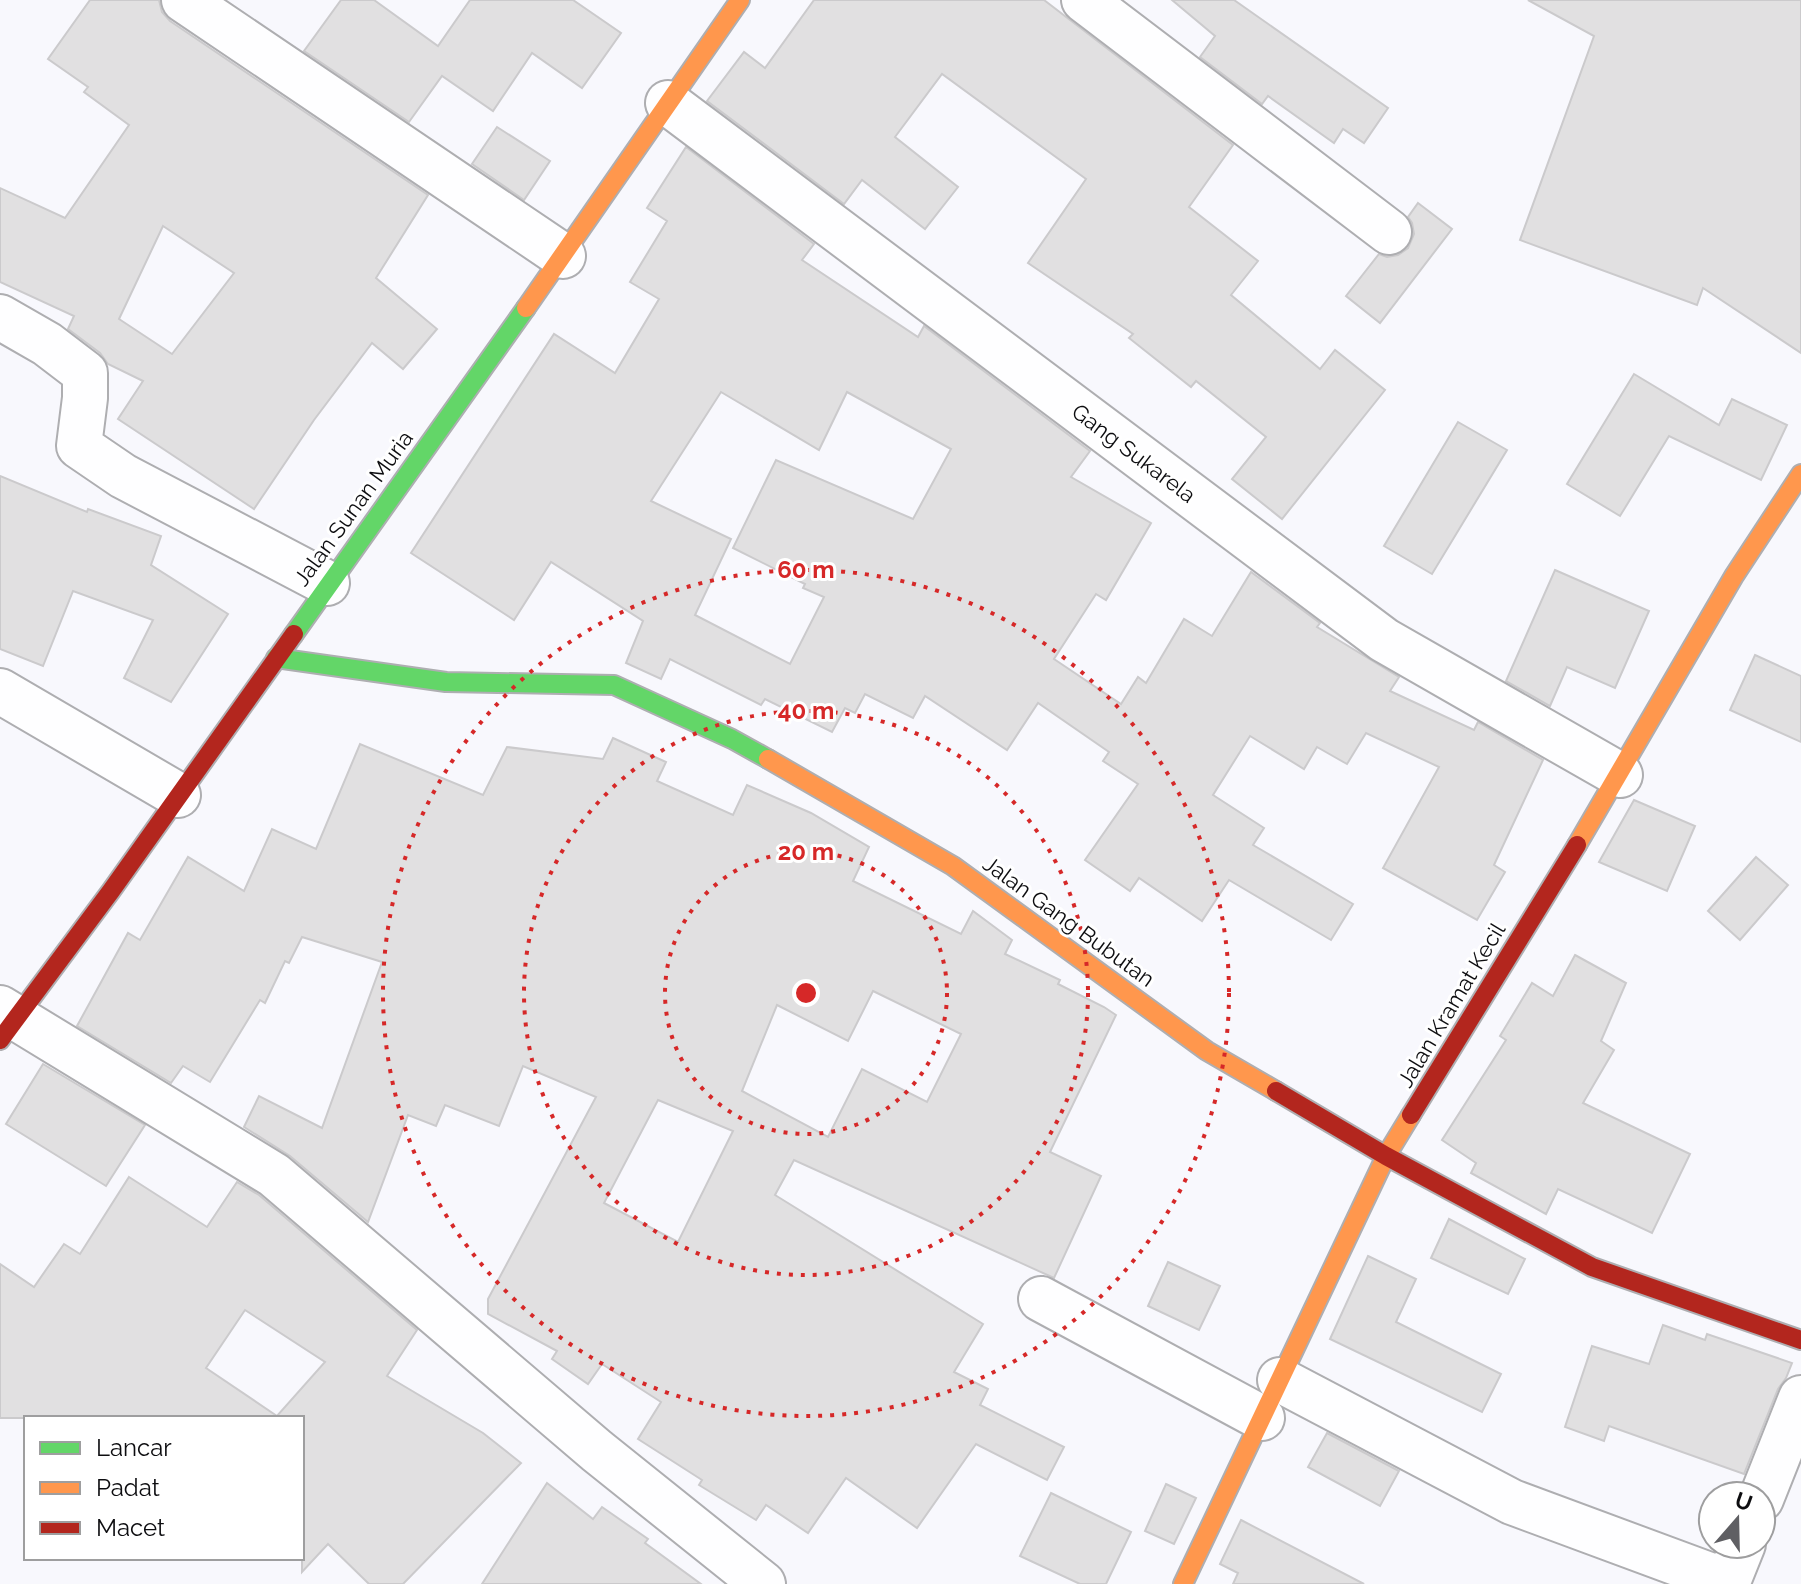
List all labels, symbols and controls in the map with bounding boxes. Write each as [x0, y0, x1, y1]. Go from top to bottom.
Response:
street label: Gang Sukarela [1067, 398, 1201, 508]
street label: Jalan Sunan Muria [288, 425, 418, 591]
text: 60 m [777, 555, 835, 584]
text: 40 m [778, 696, 834, 725]
text: 20 m [778, 837, 834, 866]
street label: Jalan Gang Bubutan [978, 850, 1160, 992]
street label: Jalan Kramat Kecil [1392, 918, 1510, 1092]
centre of rings [792, 979, 820, 1007]
legend [24, 1416, 304, 1560]
text: Lancar [96, 1433, 172, 1462]
text: Padat [96, 1473, 160, 1502]
north arrow [1697, 1480, 1777, 1560]
text: U [1732, 1486, 1756, 1516]
text: Macet [96, 1513, 165, 1542]

